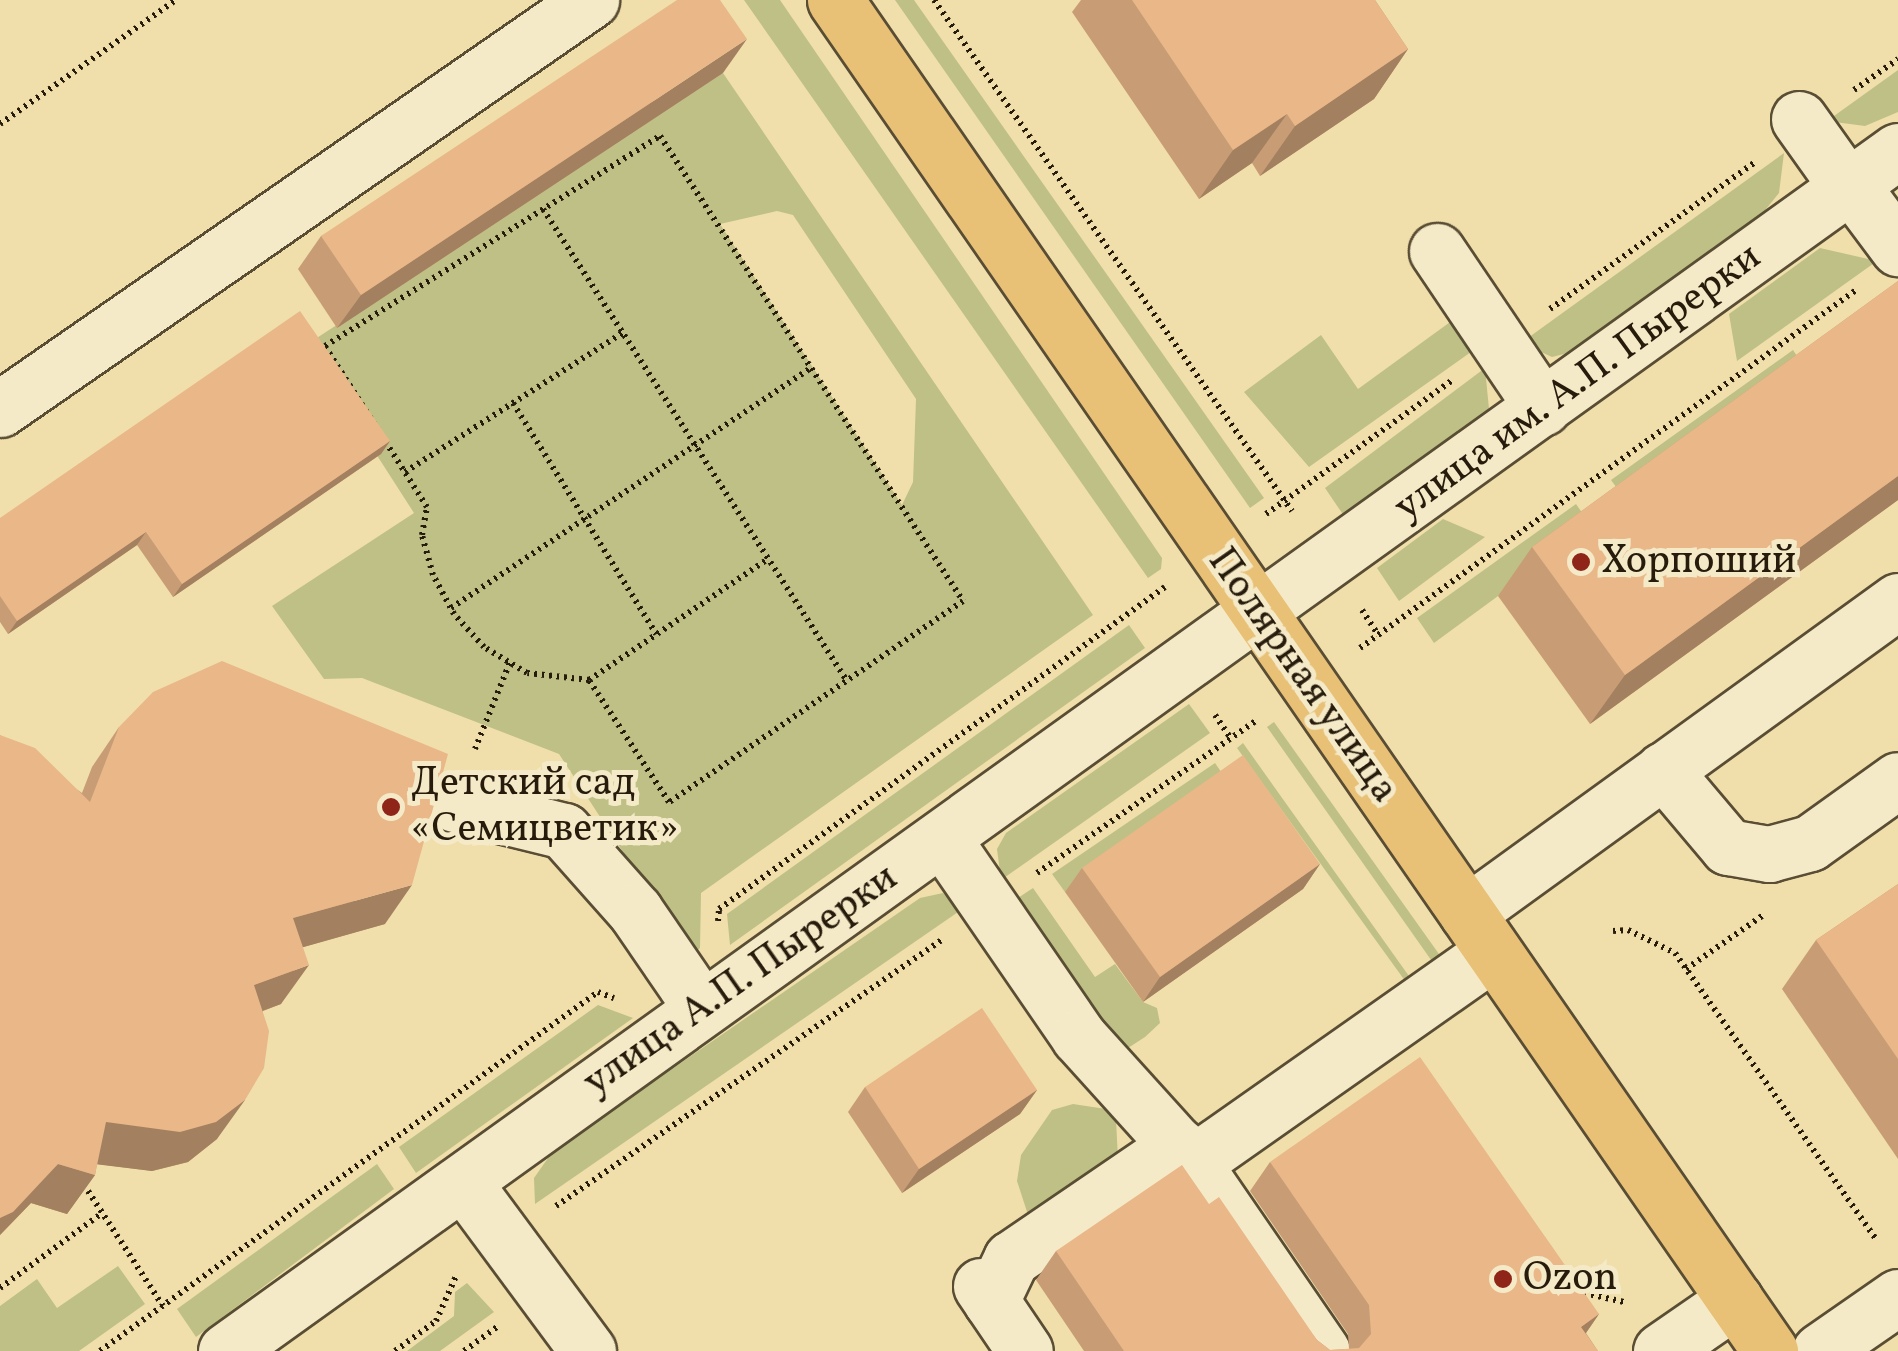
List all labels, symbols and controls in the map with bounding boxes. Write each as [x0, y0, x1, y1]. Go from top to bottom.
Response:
street label: улица им. А.П. Пырерки [1385, 234, 1771, 532]
place label: Хорпоший [1601, 538, 1796, 586]
street label: Полярная улица [1196, 539, 1408, 813]
marker: Хорпоший [1570, 551, 1592, 573]
place label: Детский сад «Семицветик» [411, 760, 679, 854]
marker: Детский сад «Семицветик» [380, 796, 402, 818]
street label: улица А.П. Пырерки [575, 855, 907, 1107]
place label: Ozon [1523, 1255, 1617, 1303]
marker: Ozon [1492, 1268, 1514, 1290]

